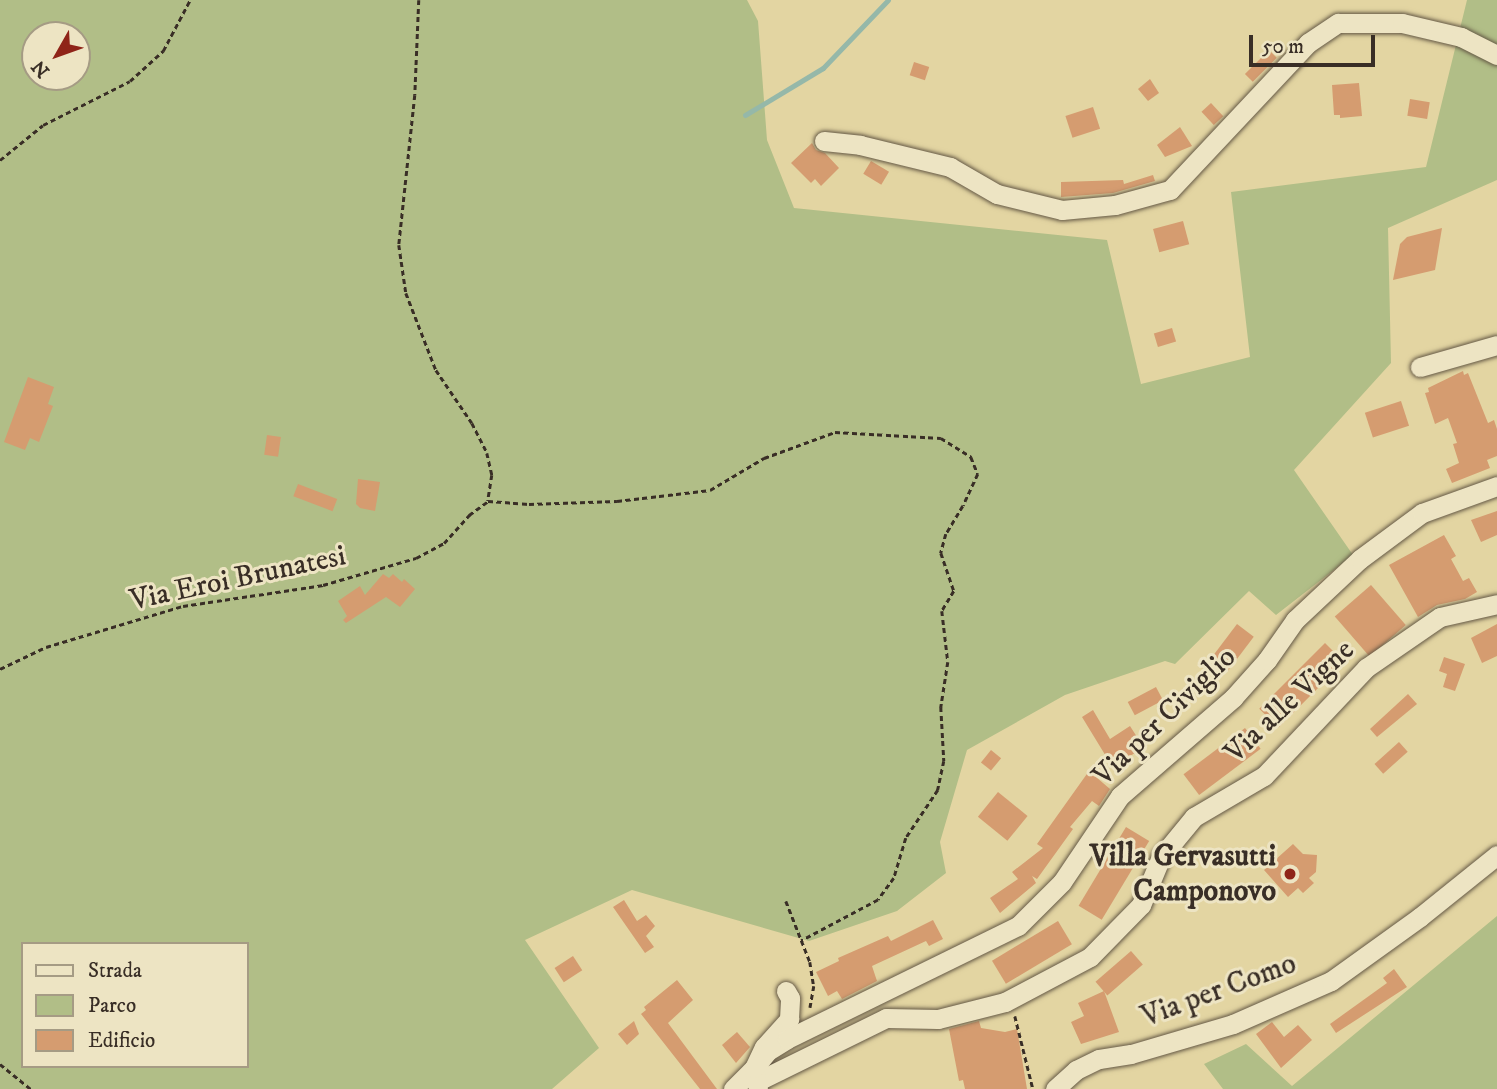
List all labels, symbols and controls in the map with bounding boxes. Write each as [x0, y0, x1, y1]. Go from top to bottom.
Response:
north arrow [21, 21, 91, 91]
scale bar [1252, 21, 1378, 65]
text: 50 m [1262, 34, 1304, 60]
text: N [27, 55, 55, 82]
street label: Via Eroi Brunatesi [127, 539, 349, 619]
street label: Via alle Vigne [1218, 633, 1362, 771]
street label: Via per Civiglio [1086, 640, 1244, 794]
place label: Villa Gervasutti Camponovo [1090, 839, 1276, 909]
marker: Villa Gervasutti Camponovo [1282, 866, 1298, 882]
legend [21, 942, 248, 1068]
street label: Via per Como [1137, 946, 1301, 1036]
text: Strada [88, 958, 142, 984]
text: Parco [88, 993, 136, 1019]
text: Edificio [88, 1028, 155, 1054]

